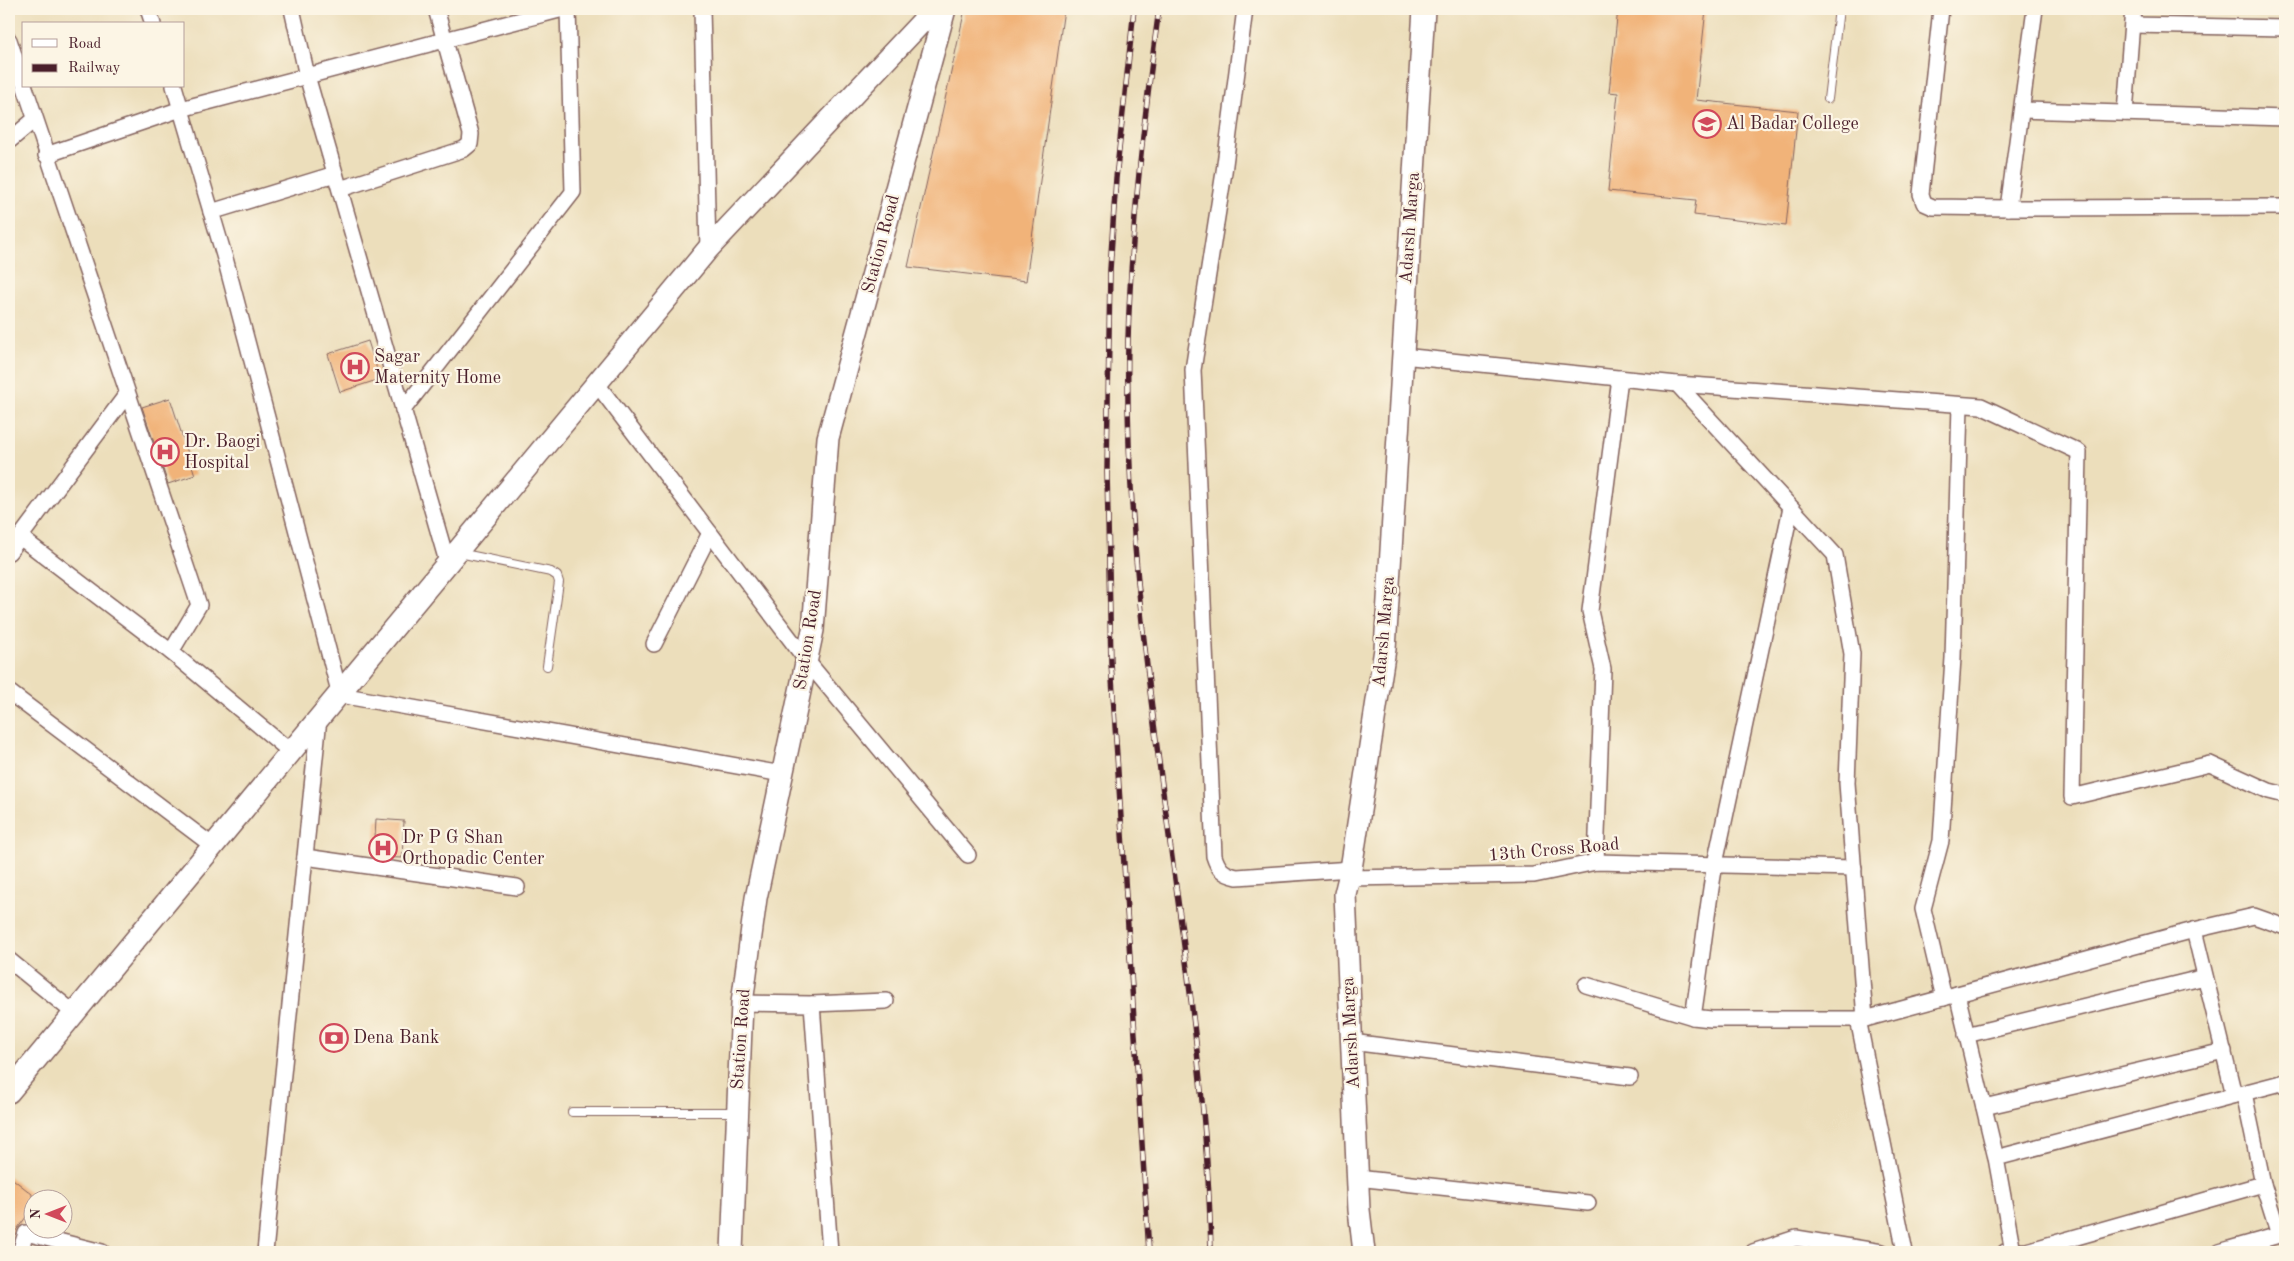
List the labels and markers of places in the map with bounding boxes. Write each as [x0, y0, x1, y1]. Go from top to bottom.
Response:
school or university icon: Al Badar College [1692, 109, 1722, 139]
place label: Al Badar College [1726, 115, 1859, 133]
place label: Sagar Maternity Home [374, 348, 501, 387]
hospital icon: Sagar Maternity Home [340, 352, 370, 382]
place label: Dr. Baogi Hospital [184, 433, 260, 472]
hospital icon: Dr. Baogi Hospital [150, 437, 180, 467]
place label: Dr P G Shan Orthopadic Center [402, 829, 545, 868]
hospital icon: Dr P G Shan Orthopadic Center [368, 833, 398, 863]
bank icon: Dena Bank [319, 1023, 349, 1053]
place label: Dena Bank [353, 1029, 439, 1047]

